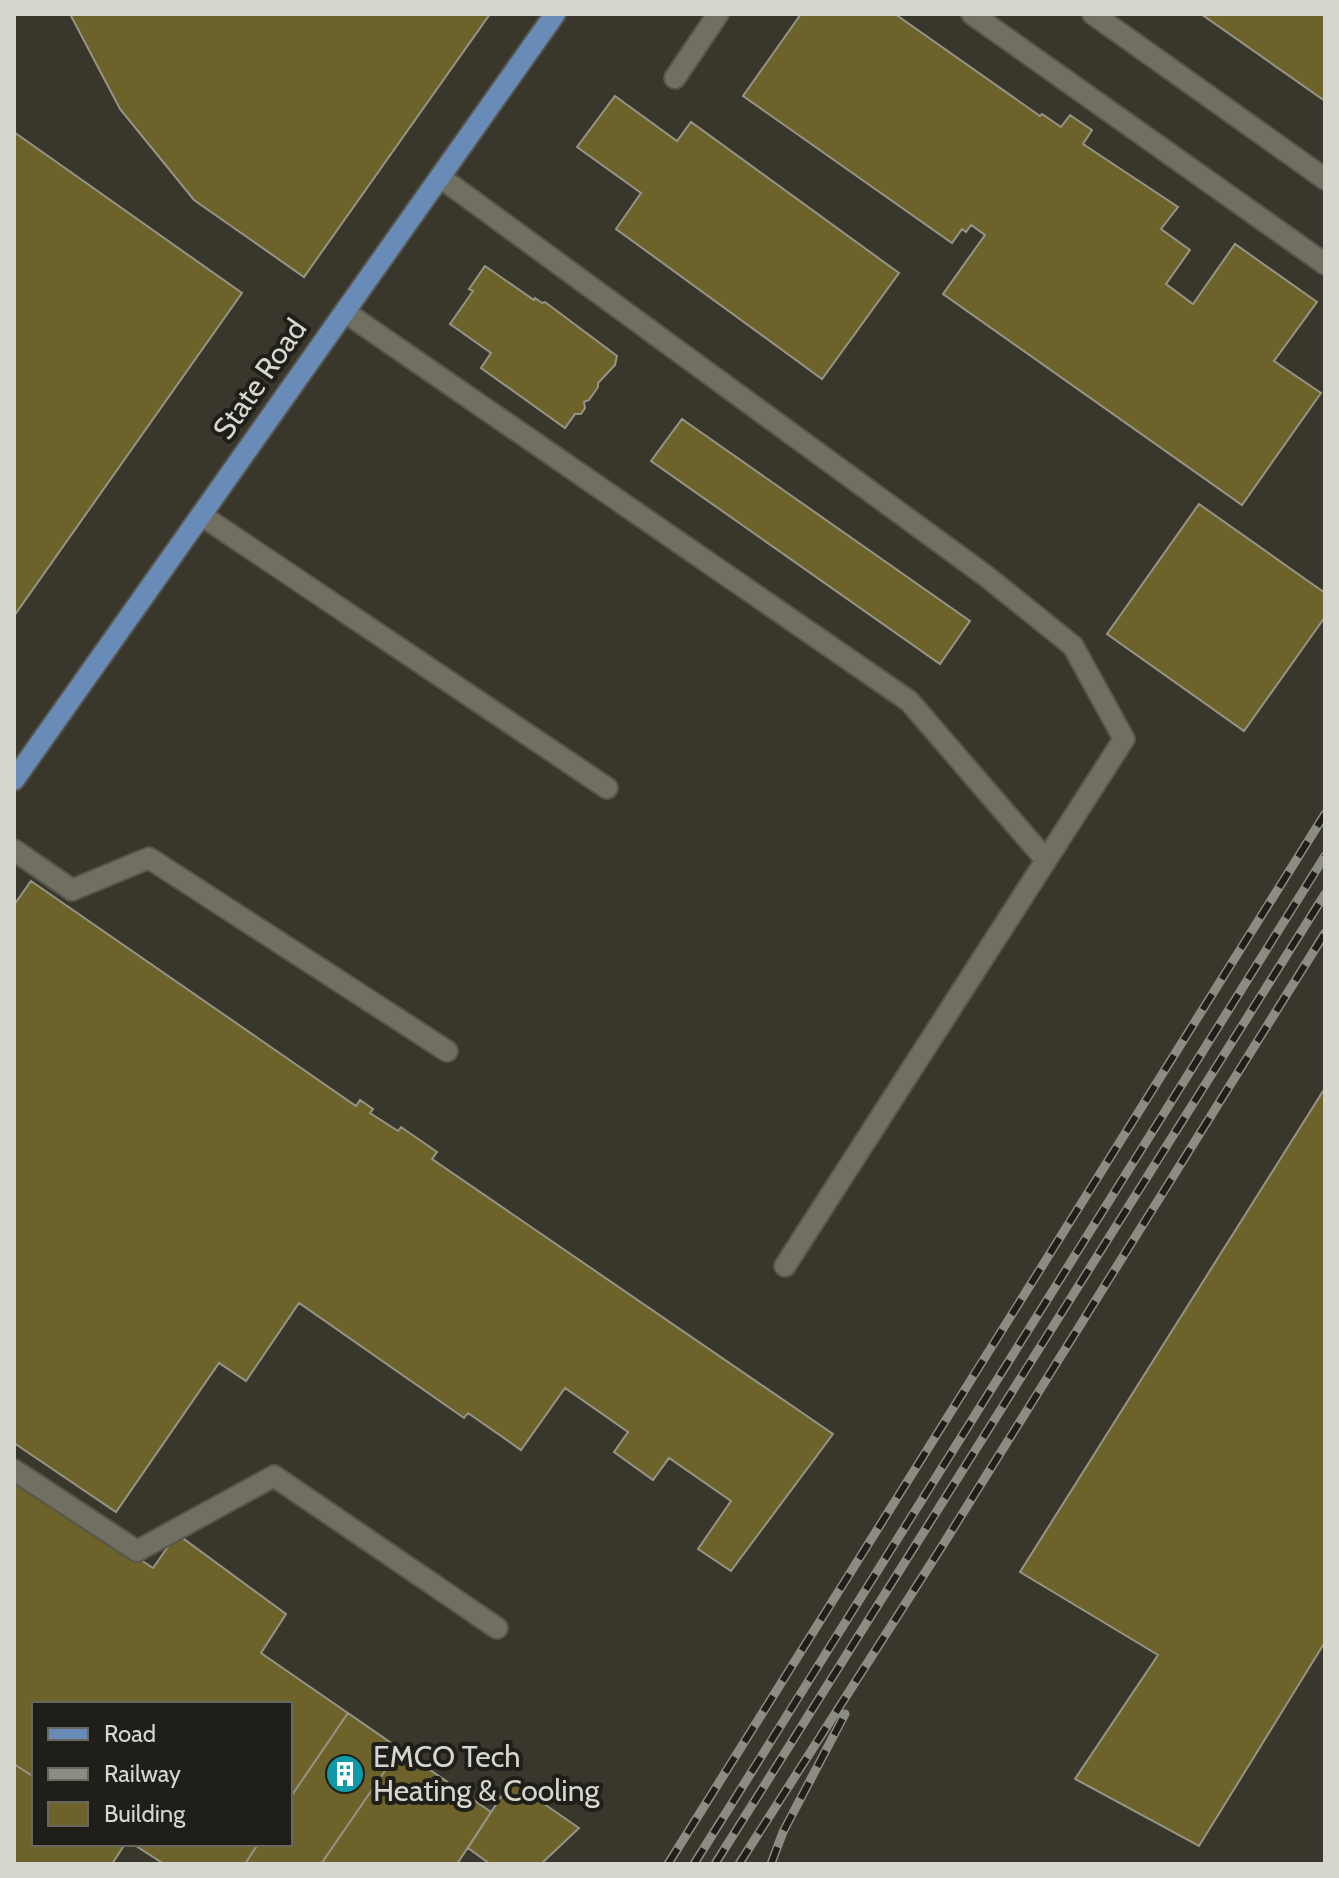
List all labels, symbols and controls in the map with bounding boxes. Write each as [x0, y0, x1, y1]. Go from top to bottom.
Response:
street label: State Road [205, 311, 314, 446]
legend [32, 1702, 292, 1846]
text: Road [104, 1719, 156, 1748]
place label: EMCO Tech Heating & Cooling [373, 1738, 601, 1809]
building icon: EMCO Tech Heating & Cooling [324, 1753, 366, 1795]
text: Railway [104, 1759, 181, 1788]
text: Building [104, 1799, 186, 1828]

